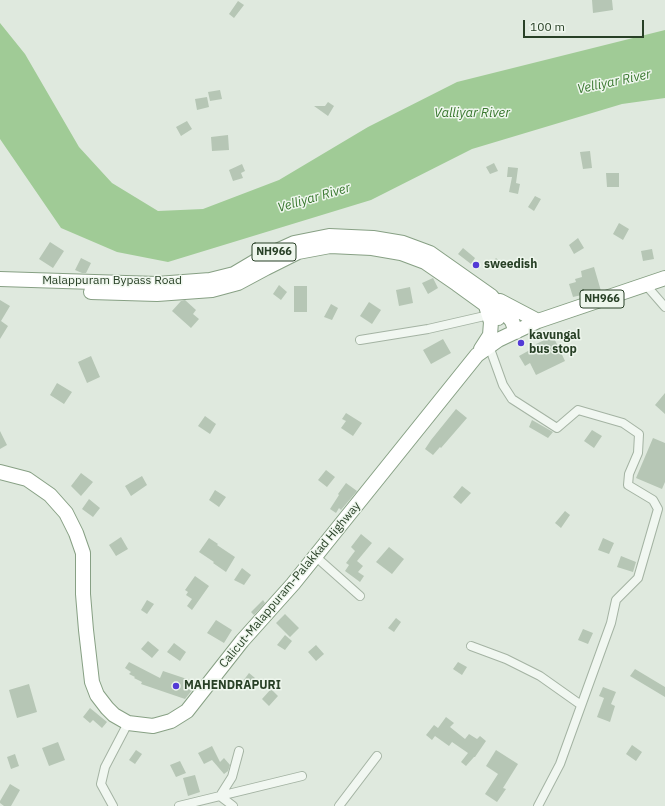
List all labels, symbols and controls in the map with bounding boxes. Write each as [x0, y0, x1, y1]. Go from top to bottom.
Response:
scale bar [525, 12, 646, 38]
text: 100 m [530, 19, 565, 34]
water label: Velliyar River [576, 67, 652, 97]
water label: Valliyar River [434, 105, 510, 121]
water label: Velliyar River [276, 180, 352, 216]
road number: NH966 [252, 243, 296, 261]
place label: sweedish [484, 258, 537, 272]
marker: sweedish [471, 260, 481, 270]
street label: Malappuram Bypass Road [42, 274, 182, 288]
road number: NH966 [580, 290, 624, 308]
place label: kavungal bus stop [529, 329, 580, 357]
marker: kavungal bus stop [516, 338, 526, 348]
street label: Calicut-Malappuram-Palakkad Highway [216, 499, 364, 671]
place label: MAHENDRAPURI [184, 679, 281, 693]
marker: MAHENDRAPURI [171, 681, 181, 691]

